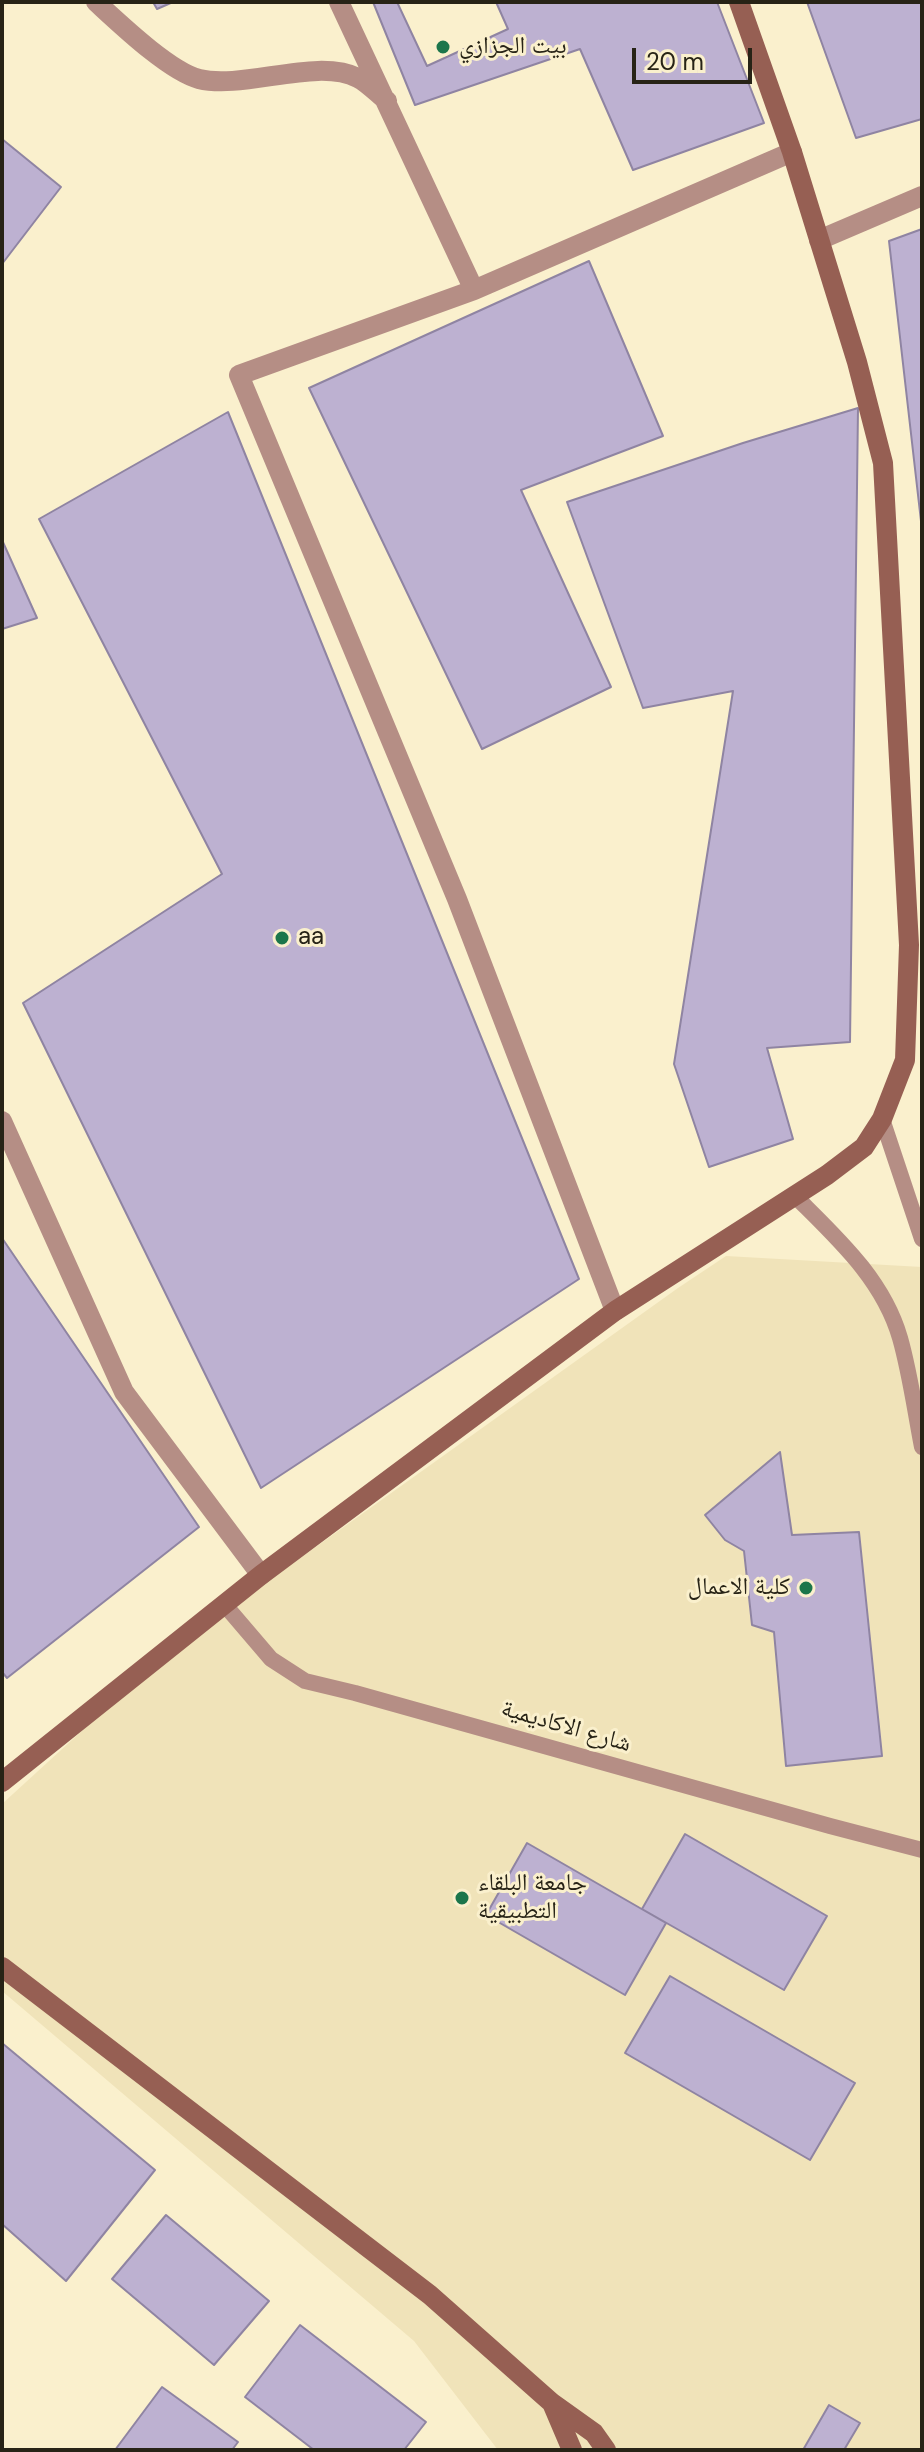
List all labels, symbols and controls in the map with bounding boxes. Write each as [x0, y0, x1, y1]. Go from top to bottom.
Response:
scale bar [636, 32, 756, 82]
place label: بيت الجزازي [459, 33, 567, 61]
marker: بيت الجزازي [434, 38, 452, 56]
text: 20 m [646, 46, 704, 77]
place label: aa [298, 924, 324, 952]
marker: aa [273, 929, 291, 947]
place label: كلية الاعمال [688, 1574, 790, 1602]
marker: كلية الاعمال [797, 1579, 815, 1597]
street label: شارع الاكاديمية [498, 1695, 634, 1759]
place label: جامعة البلقاء التطبيقية [478, 1870, 587, 1926]
marker: جامعة البلقاء التطبيقية [453, 1889, 471, 1907]

